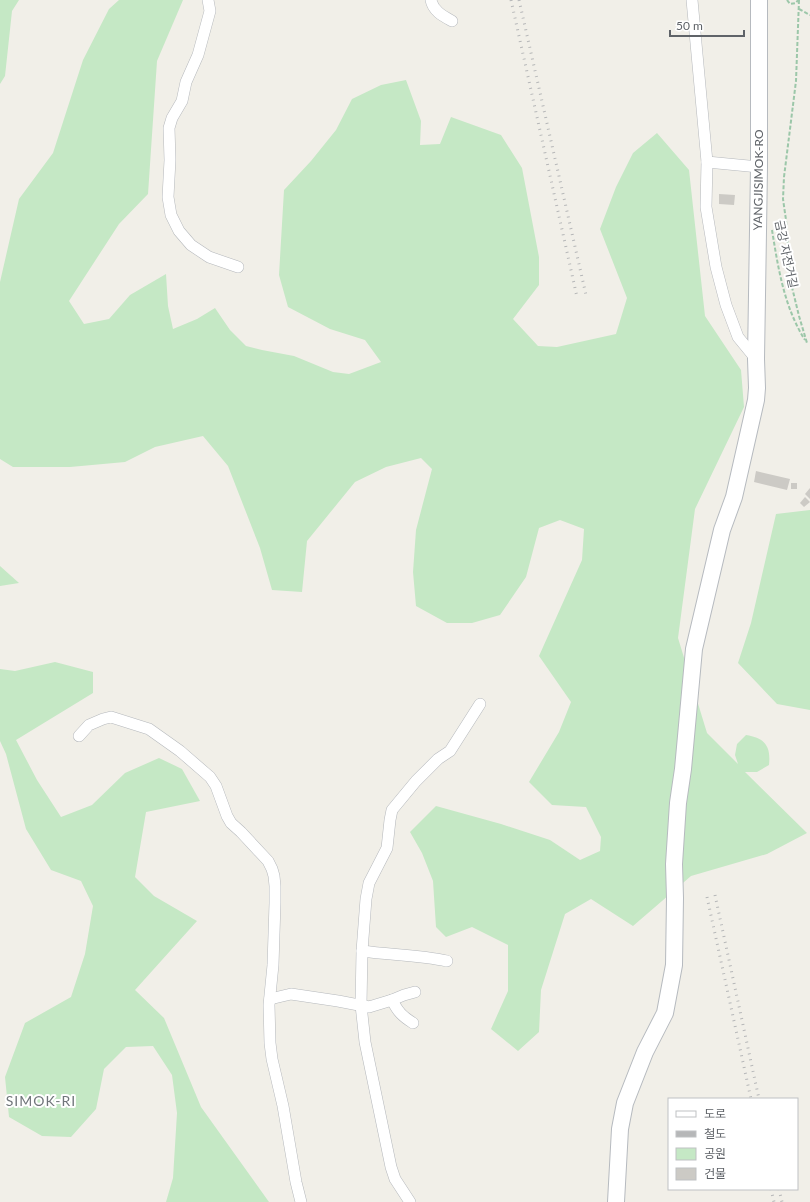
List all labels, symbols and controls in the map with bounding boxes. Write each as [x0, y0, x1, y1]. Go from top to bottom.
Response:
scale bar [670, 12, 744, 38]
text: 50 m [676, 18, 703, 33]
street label: YANGJISIMOK-RO [750, 129, 766, 231]
street label: 금강 자전거길 [772, 218, 801, 289]
district label: SIMOK-RI [6, 1092, 76, 1109]
legend [668, 1098, 798, 1190]
text: 도로 [704, 1106, 726, 1121]
text: 철도 [704, 1126, 726, 1141]
text: 공원 [704, 1146, 726, 1161]
text: 건물 [704, 1166, 726, 1181]

